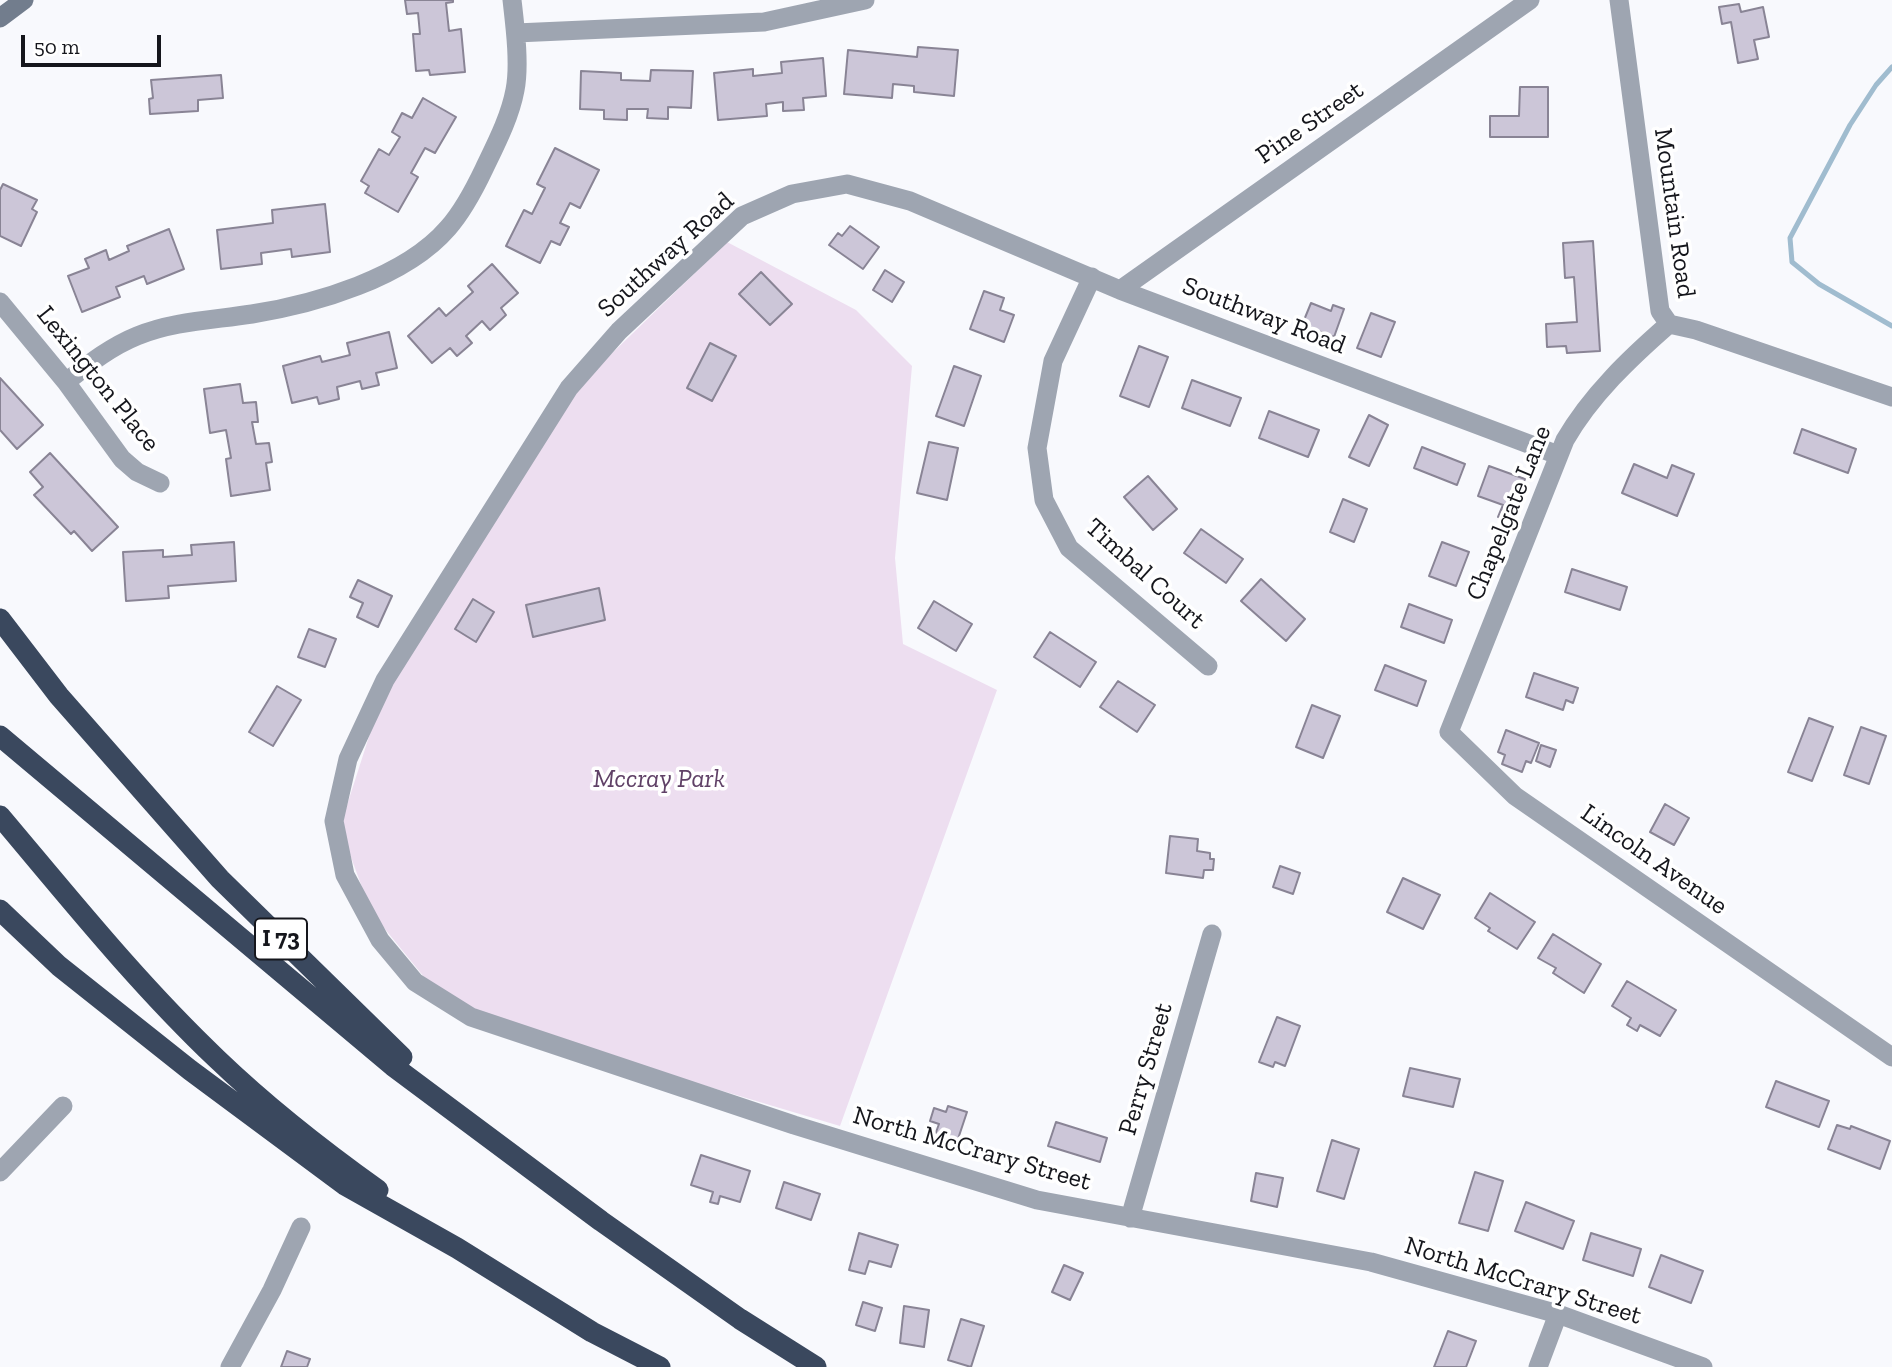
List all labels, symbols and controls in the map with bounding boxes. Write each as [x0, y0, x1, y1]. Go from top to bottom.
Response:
scale bar [24, 21, 164, 65]
text: 50 m [34, 34, 80, 59]
street label: Pine Street [1250, 75, 1370, 171]
street label: Mountain Road [1647, 126, 1701, 300]
street label: Southway Road [591, 186, 741, 324]
street label: Southway Road [1178, 271, 1350, 361]
street label: Lexington Place [30, 300, 166, 458]
street label: Chapelgate Lane [1460, 421, 1558, 605]
street label: Timbal Court [1079, 512, 1211, 636]
park label: Mccray Park [593, 764, 725, 796]
street label: Lincoln Avenue [1575, 798, 1733, 922]
road number: I 73 [255, 918, 307, 959]
street label: Perry Street [1112, 999, 1180, 1139]
street label: North McCrary Street [849, 1100, 1095, 1198]
street label: North McCrary Street [1401, 1230, 1645, 1332]

